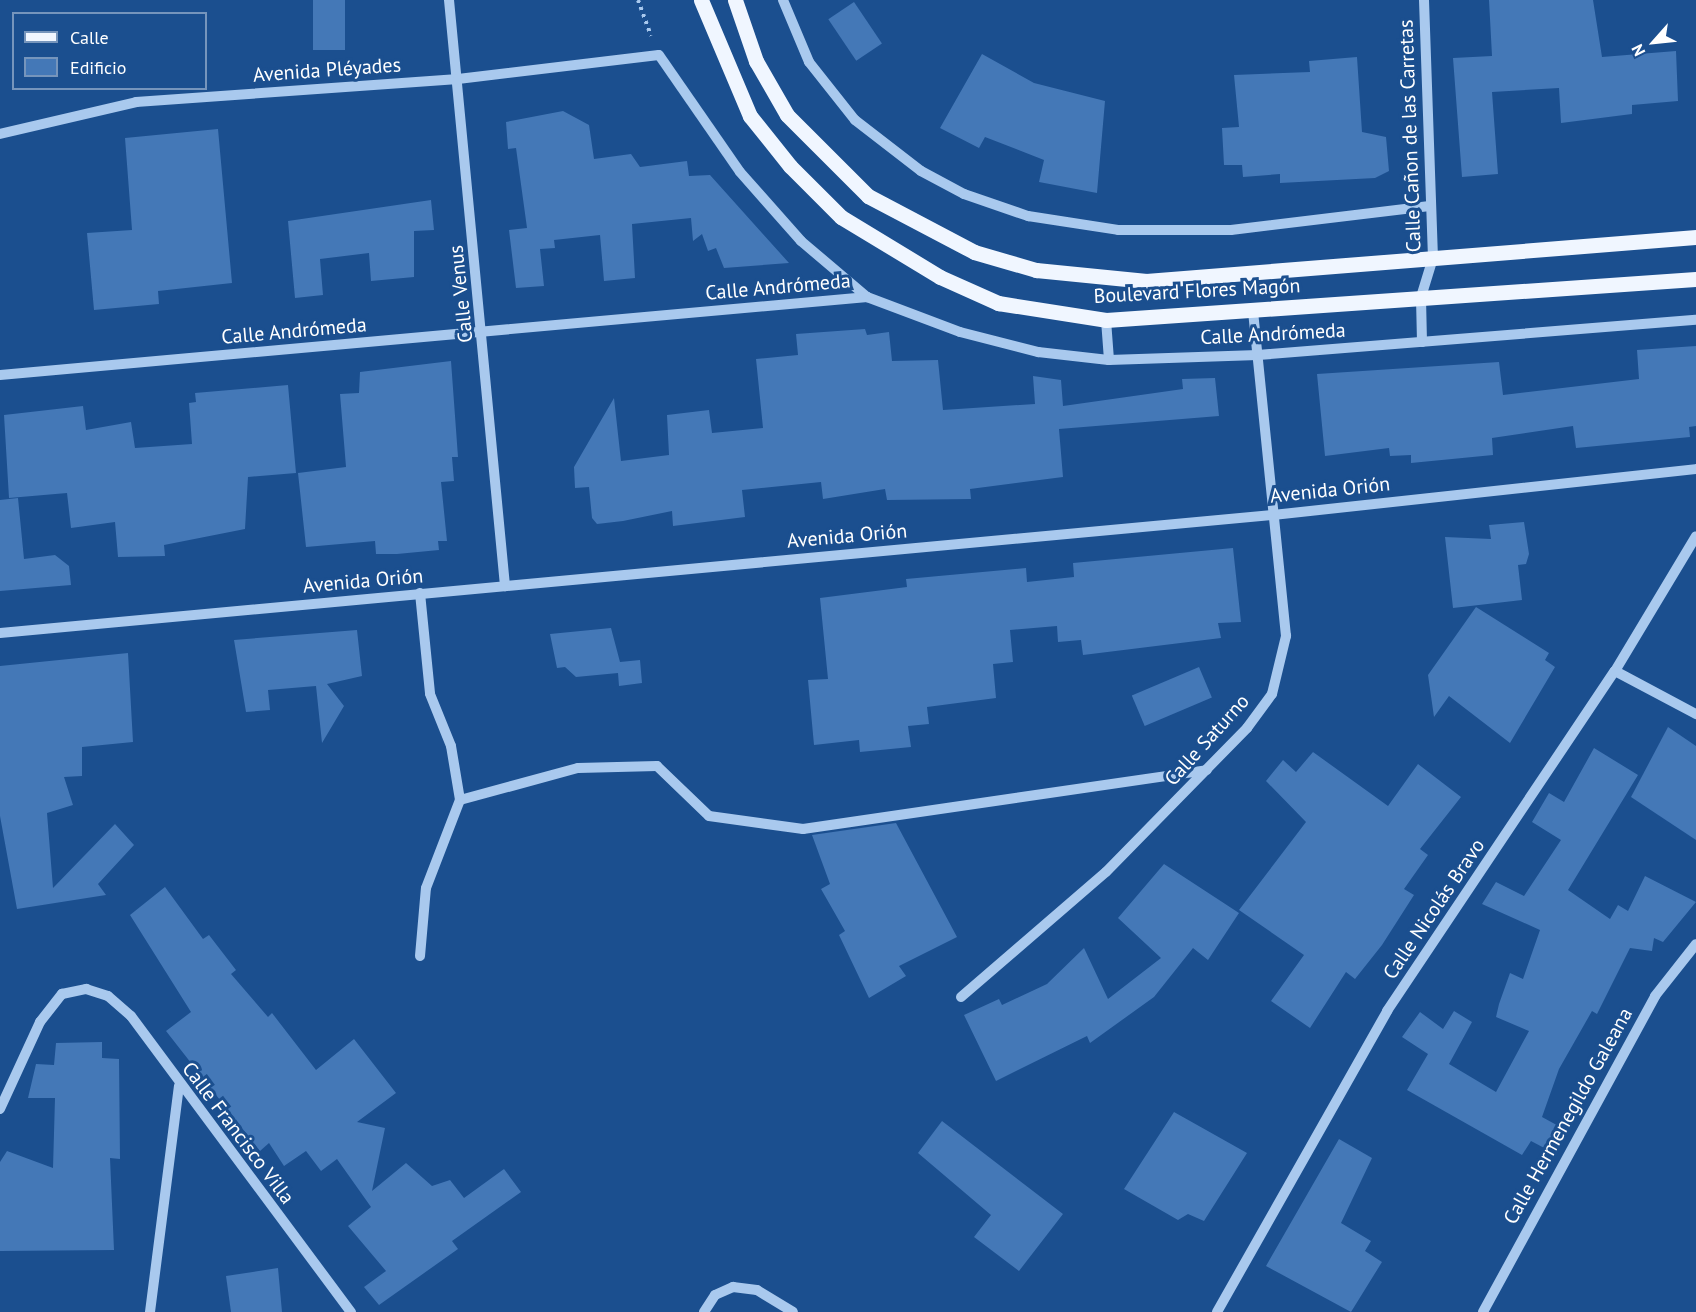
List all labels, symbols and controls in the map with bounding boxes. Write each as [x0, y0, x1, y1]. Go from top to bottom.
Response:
legend [12, 12, 207, 90]
north arrow [1624, 12, 1684, 72]
street label: Calle Cañon de las Carretas [1394, 19, 1426, 253]
text: Calle [70, 26, 109, 49]
text: N [1627, 41, 1649, 59]
street label: Avenida Pléyades [252, 53, 402, 87]
text: Edificio [70, 56, 126, 79]
street label: Calle Venus [444, 244, 478, 344]
street label: Calle Andrómeda [704, 269, 852, 305]
street label: Boulevard Flores Magón [1093, 274, 1301, 308]
street label: Calle Andrómeda [220, 313, 368, 349]
street label: Calle Andrómeda [1199, 318, 1347, 350]
street label: Avenida Orión [1269, 472, 1391, 508]
street label: Avenida Orión [786, 519, 908, 553]
street label: Avenida Orión [302, 564, 424, 598]
street label: Calle Saturno [1160, 689, 1254, 791]
street label: Calle Nicolás Bravo [1378, 834, 1490, 984]
street label: Calle Hermenegildo Galeana [1498, 1004, 1638, 1228]
street label: Calle Francisco Villa [177, 1057, 299, 1209]

